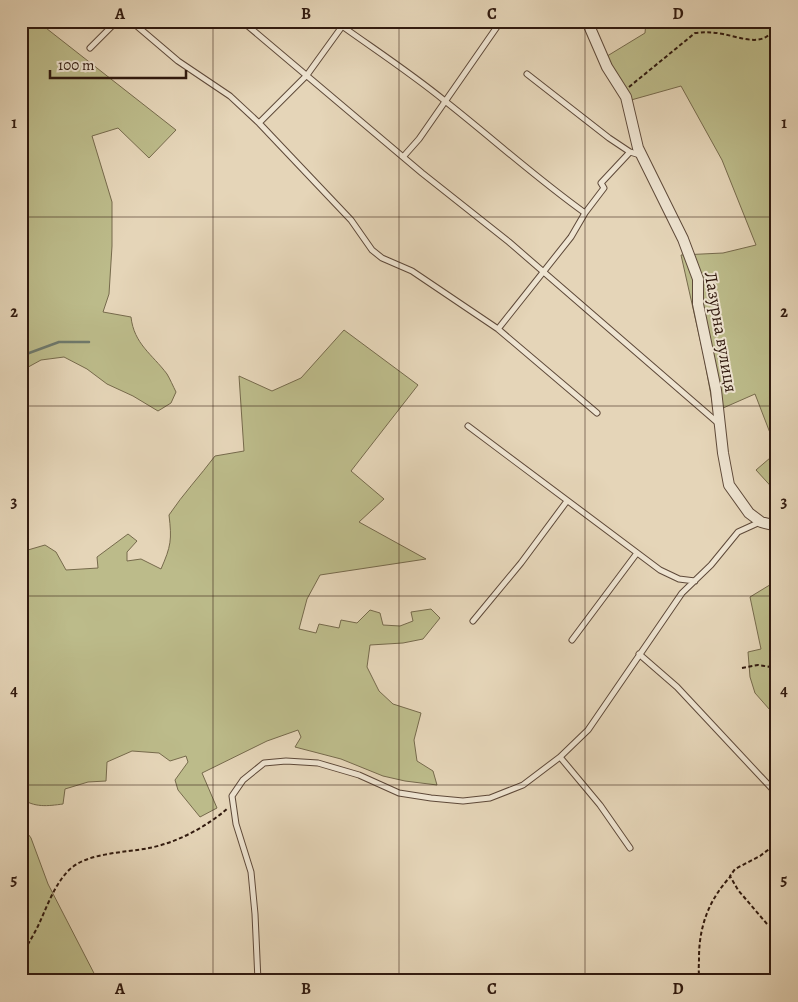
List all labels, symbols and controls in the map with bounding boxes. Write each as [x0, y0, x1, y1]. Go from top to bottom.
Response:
text: A [114, 3, 126, 25]
text: B [301, 3, 311, 25]
text: C [487, 3, 497, 25]
text: D [672, 3, 684, 25]
scale bar [50, 48, 186, 80]
text: 100 m [58, 55, 95, 75]
text: 1 [11, 112, 17, 134]
text: 1 [781, 112, 787, 134]
street label: Лазурна вулиця [699, 270, 743, 394]
text: 2 [10, 301, 18, 323]
text: 2 [780, 301, 788, 323]
text: 3 [11, 491, 18, 513]
text: 3 [781, 491, 788, 513]
text: 4 [10, 680, 18, 702]
text: 4 [780, 680, 788, 702]
text: 5 [11, 869, 18, 891]
text: 5 [781, 869, 788, 891]
text: A [114, 978, 126, 1000]
text: B [301, 978, 311, 1000]
text: C [487, 978, 497, 1000]
text: D [672, 978, 684, 1000]

